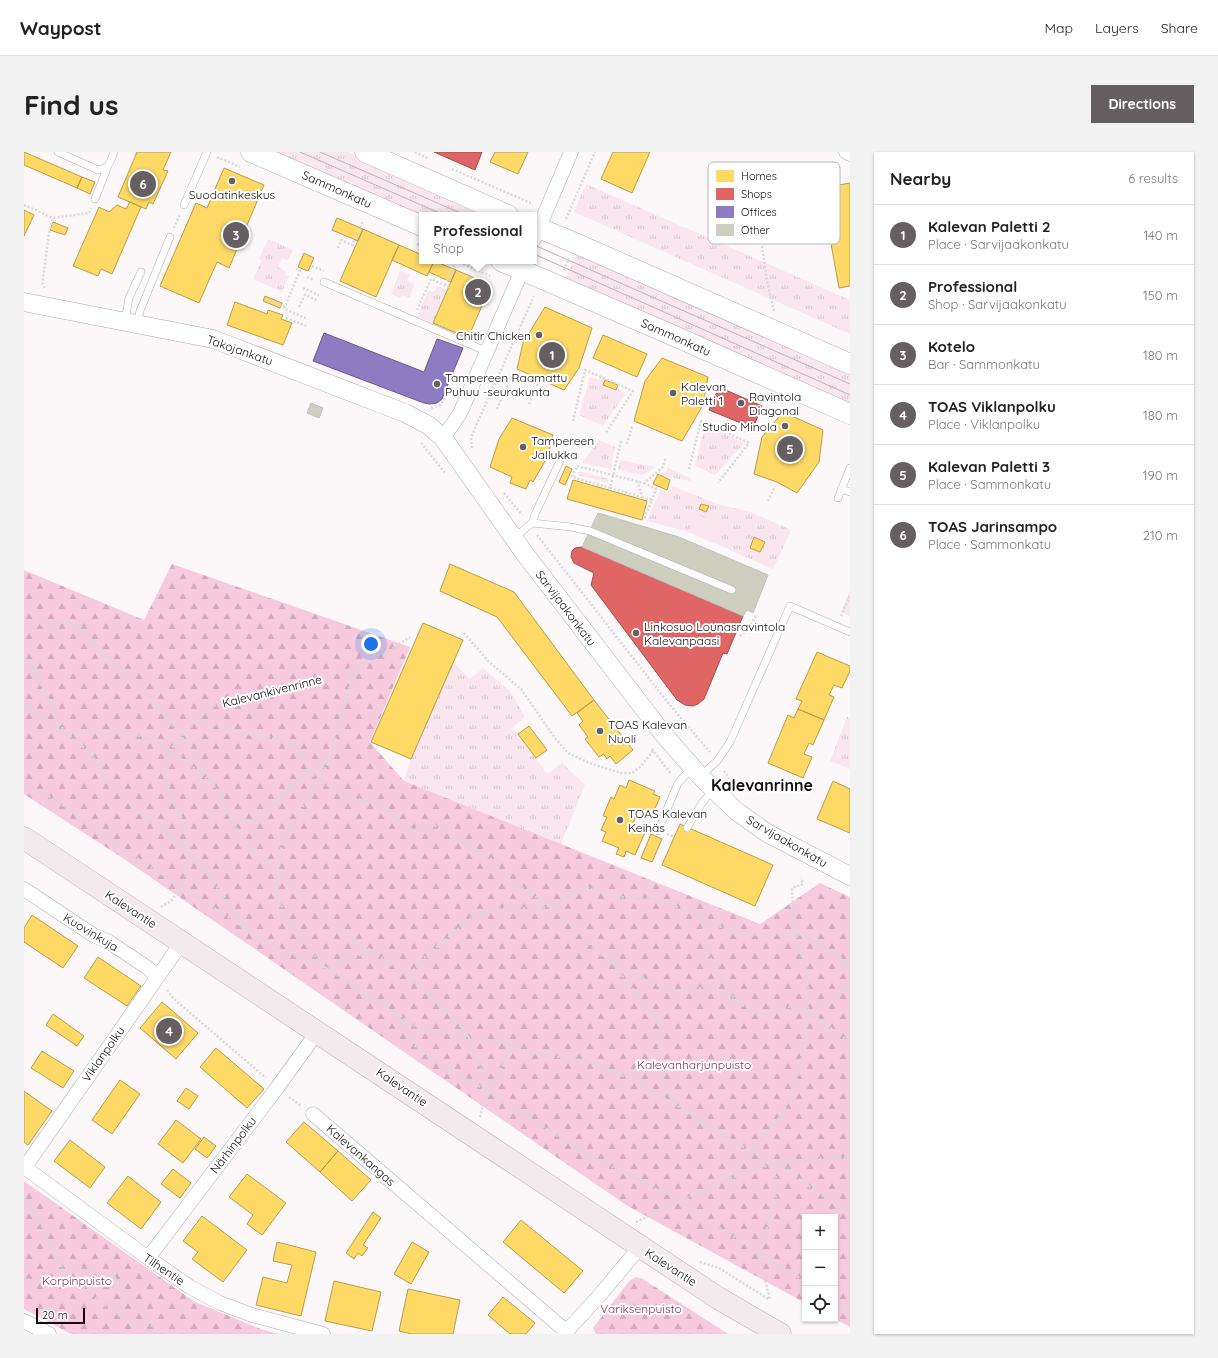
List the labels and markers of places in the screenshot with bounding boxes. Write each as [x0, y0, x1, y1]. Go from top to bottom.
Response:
pin: 6 [130, 169, 156, 199]
marker: Suodatinkeskus [227, 176, 237, 186]
place label: Suodatinkeskus [189, 187, 276, 202]
pin: 3 [223, 220, 249, 250]
pin: 2 [465, 277, 491, 307]
place label: Chitir Chicken [456, 328, 531, 343]
marker: Chitir Chicken [534, 330, 544, 340]
pin: 1 [539, 340, 565, 370]
place label: Tampereen Raamattu Puhuu -seurakunta [445, 370, 567, 399]
marker: Tampereen Raamattu Puhuu -seurakunta [432, 379, 442, 389]
place label: Kalevan Paletti 1 [681, 379, 726, 408]
marker: Kalevan Paletti 1 [668, 388, 678, 398]
place label: Ravintola Diagonal [749, 389, 801, 418]
marker: Ravintola Diagonal [736, 398, 746, 408]
place label: Studio Minola [702, 419, 777, 434]
marker: Studio Minola [780, 421, 790, 431]
place label: Tampereen Jallukka [531, 433, 594, 462]
pin: 5 [777, 434, 803, 464]
marker: Tampereen Jallukka [518, 442, 528, 452]
place label: Linkosuo Lounasravintola Kalevanpaasi [644, 619, 785, 648]
marker: Linkosuo Lounasravintola Kalevanpaasi [631, 628, 641, 638]
place label: TOAS Kalevan Nuoli [608, 717, 687, 746]
marker: TOAS Kalevan Nuoli [595, 726, 605, 736]
place label: TOAS Kalevan Keihäs [628, 806, 707, 835]
marker: TOAS Kalevan Keihäs [615, 815, 625, 825]
pin: 4 [156, 1016, 182, 1046]

